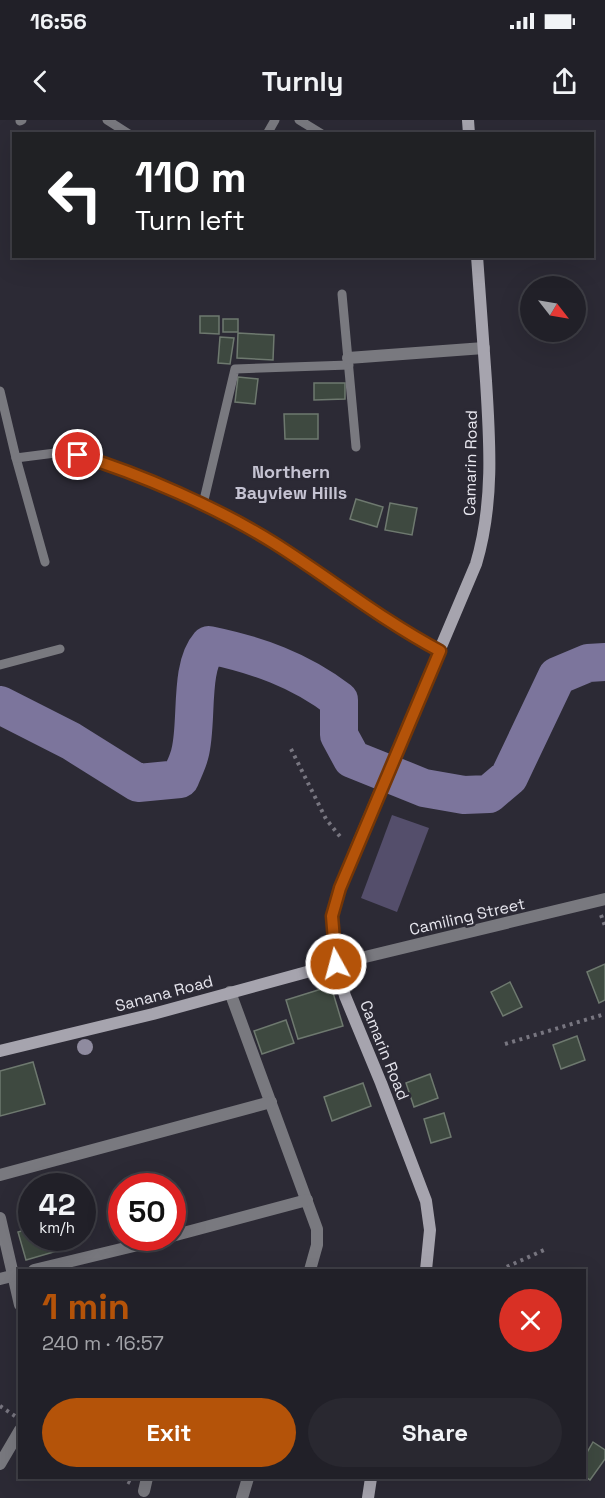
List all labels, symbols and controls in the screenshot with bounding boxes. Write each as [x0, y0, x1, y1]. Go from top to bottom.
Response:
text: 16:56 [30, 7, 87, 35]
text: Turnly [262, 64, 343, 99]
icon: back [24, 65, 57, 98]
icon: share [548, 65, 581, 98]
text: 110 m [135, 151, 247, 204]
icon: left [36, 156, 114, 234]
text: Turn left [135, 203, 245, 238]
north arrow [520, 276, 586, 342]
map controls [520, 276, 586, 342]
street label: Camarin Road [459, 410, 482, 516]
pin [52, 429, 103, 480]
icon: arrive [61, 438, 94, 471]
district label: Northern Bayview Hills [235, 460, 347, 504]
street label: Camiling Street [407, 893, 527, 940]
position arrow [304, 932, 368, 996]
street label: Sanana Road [113, 970, 215, 1017]
street label: Camarin Road [355, 997, 414, 1103]
speed limit sign: 50 [108, 1173, 186, 1251]
text: 42 [39, 1185, 75, 1224]
text: km/h [39, 1218, 75, 1237]
text: 1 min [42, 1284, 130, 1330]
button: close [499, 1289, 562, 1352]
text: 240 m · 16:57 [42, 1330, 164, 1356]
button: Exit [42, 1398, 296, 1467]
button: Share [308, 1398, 562, 1467]

